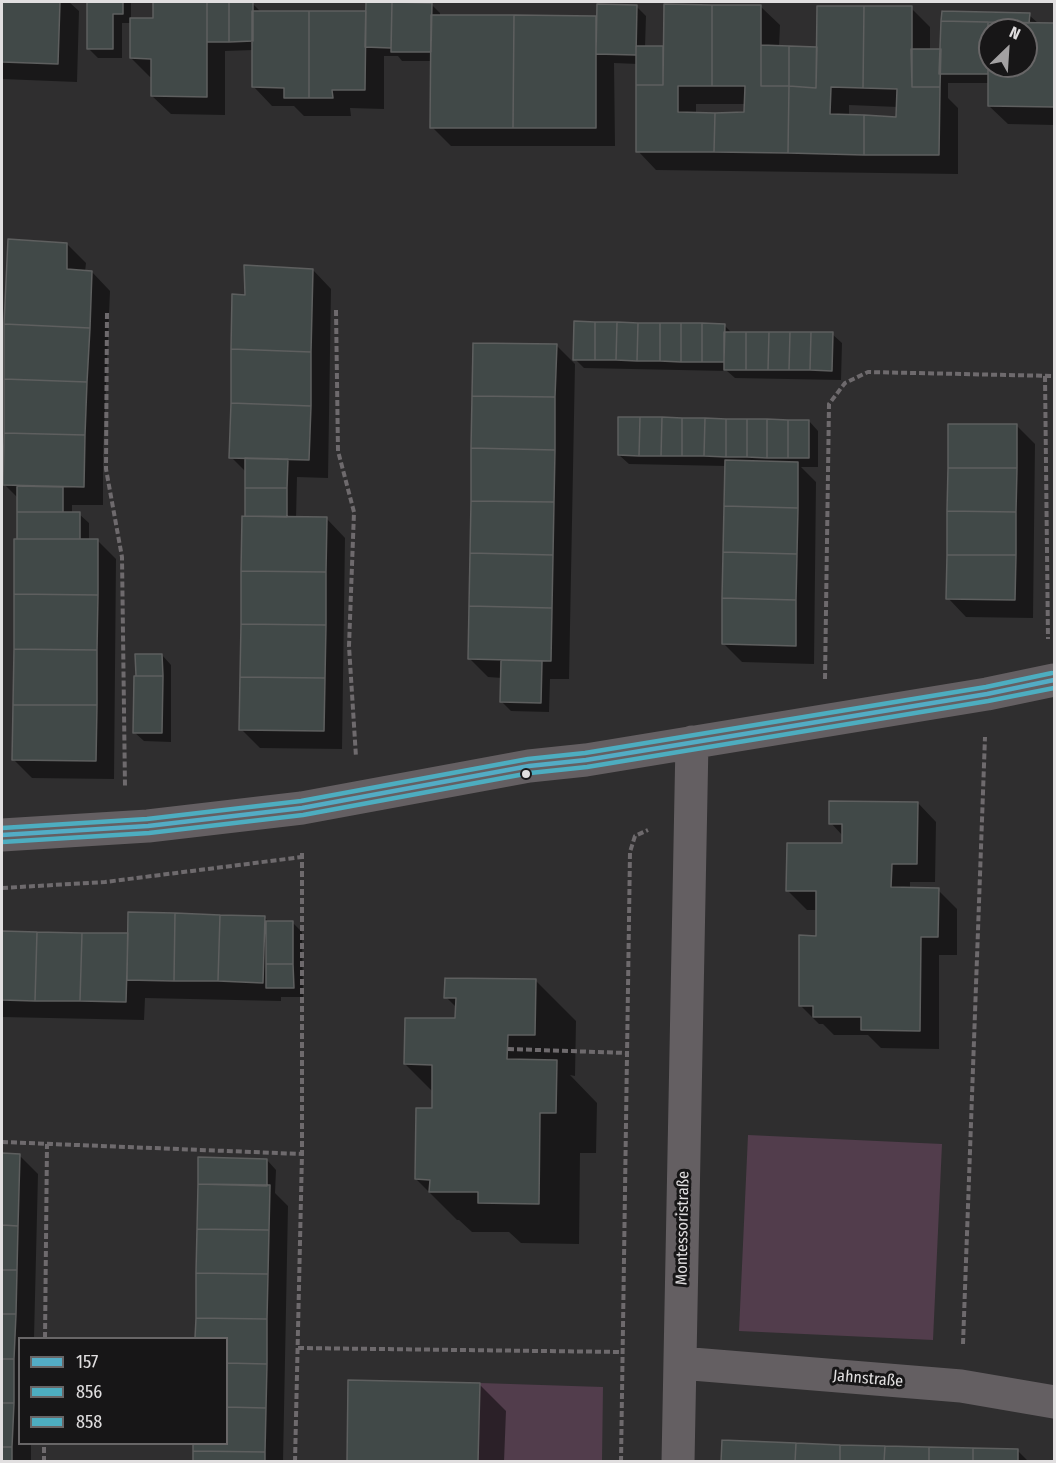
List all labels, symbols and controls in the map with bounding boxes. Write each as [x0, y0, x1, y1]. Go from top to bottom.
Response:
north arrow [978, 18, 1038, 78]
text: N [1007, 22, 1023, 44]
unlabelled marker [520, 768, 532, 780]
street label: Montessoristraße [672, 1171, 694, 1285]
legend [18, 1337, 228, 1445]
text: 157 [76, 1351, 98, 1373]
street label: Jahnstraße [832, 1366, 904, 1392]
text: 856 [76, 1381, 102, 1403]
text: 858 [76, 1411, 102, 1433]

